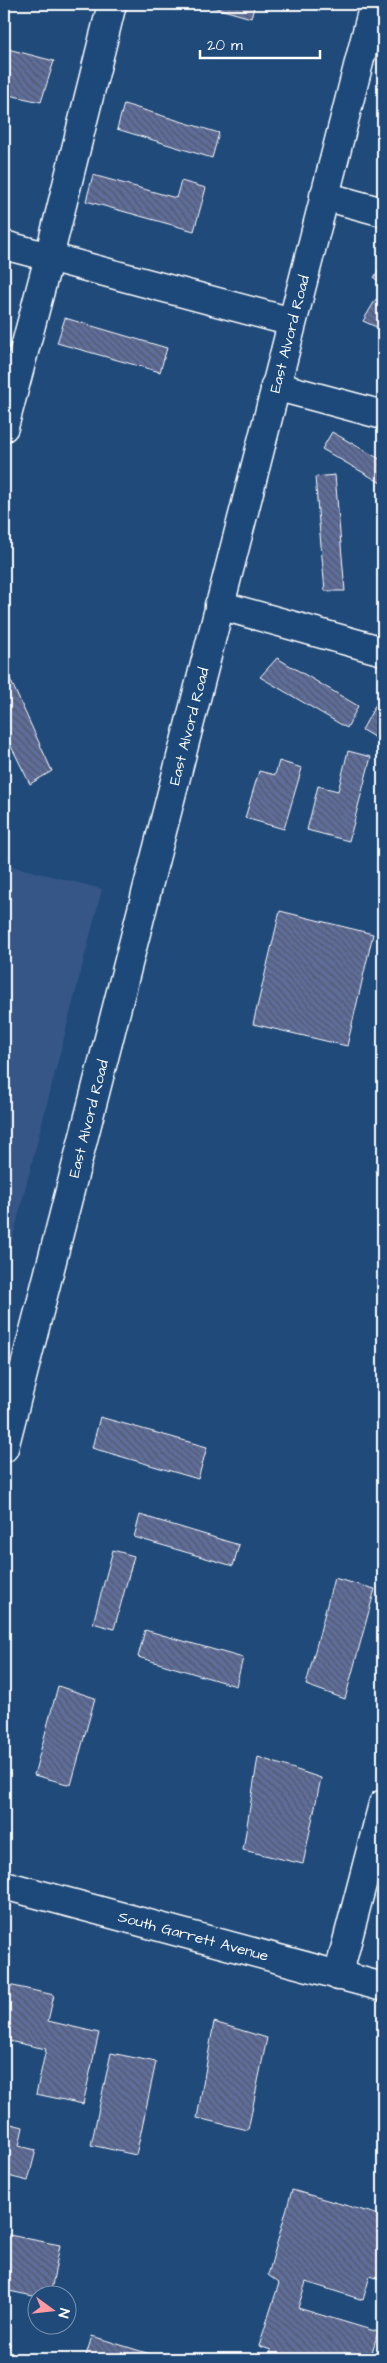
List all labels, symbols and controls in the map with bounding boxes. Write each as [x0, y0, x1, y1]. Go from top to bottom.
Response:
scale bar [200, 28, 320, 60]
text: 20 m [207, 35, 243, 56]
street label: East Alvord Road [265, 273, 315, 395]
street label: East Alvord Road [164, 665, 215, 788]
street label: East Alvord Road [64, 1057, 114, 1180]
street label: South Garrett Avenue [116, 1906, 271, 1967]
north arrow [28, 2286, 78, 2336]
text: N [53, 2306, 74, 2320]

